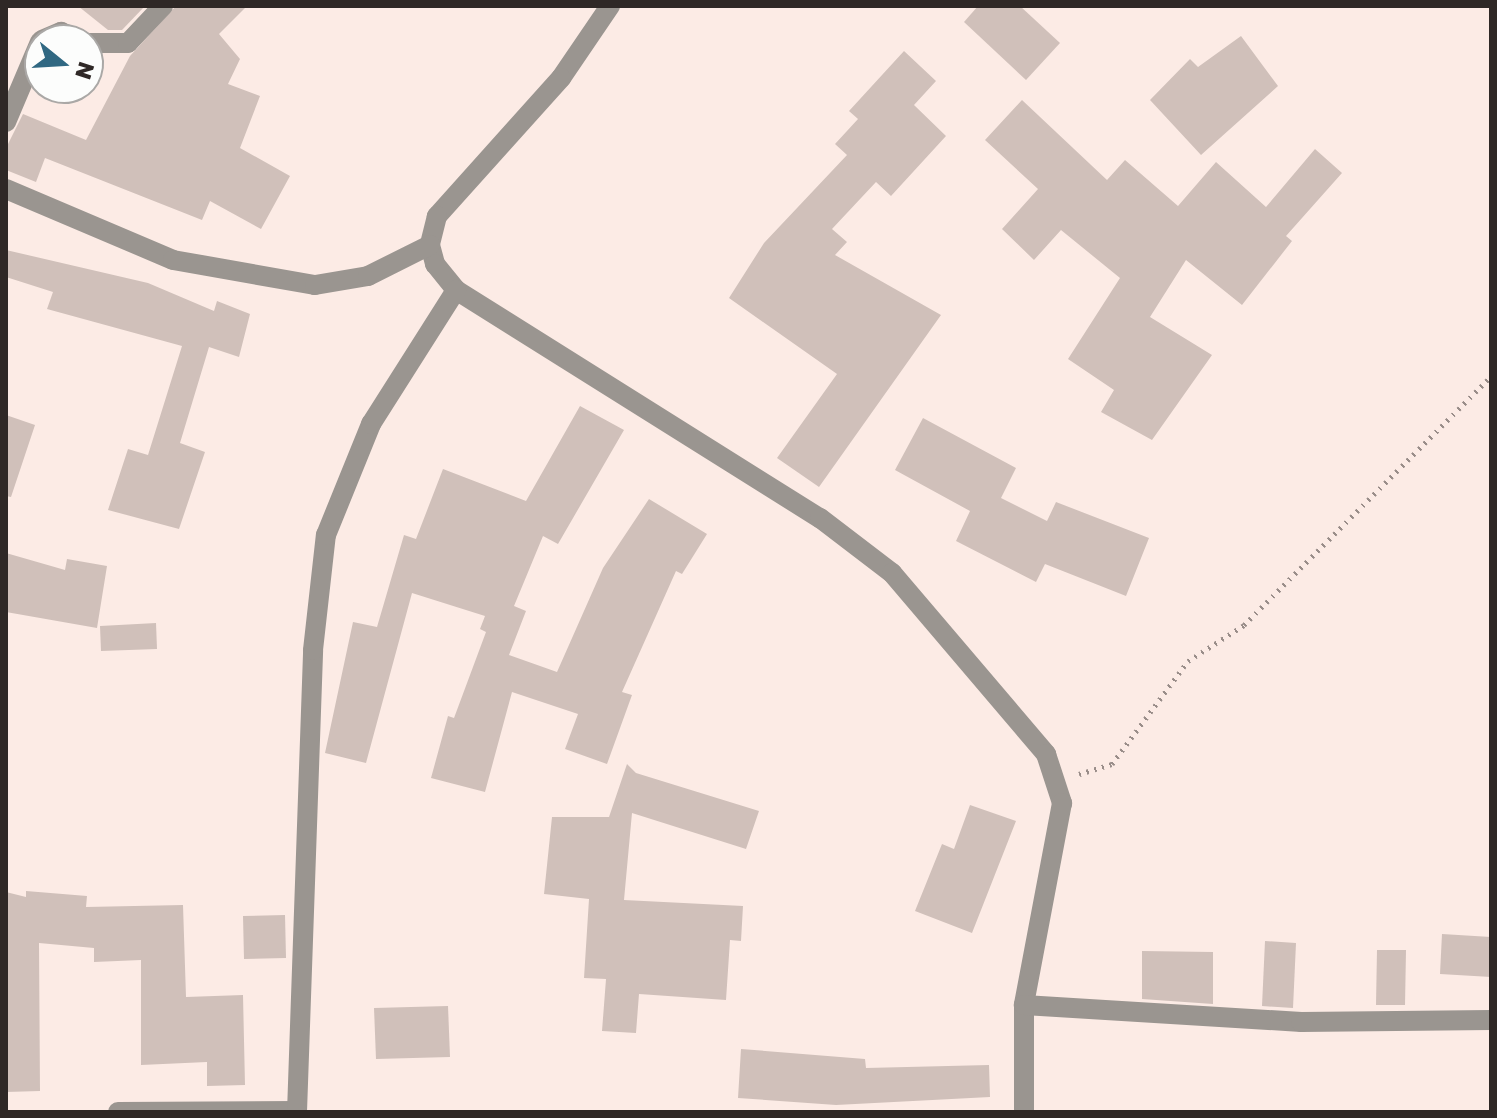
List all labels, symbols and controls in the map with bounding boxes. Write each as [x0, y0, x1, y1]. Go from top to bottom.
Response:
north arrow [24, 24, 104, 104]
text: N [70, 59, 101, 83]

